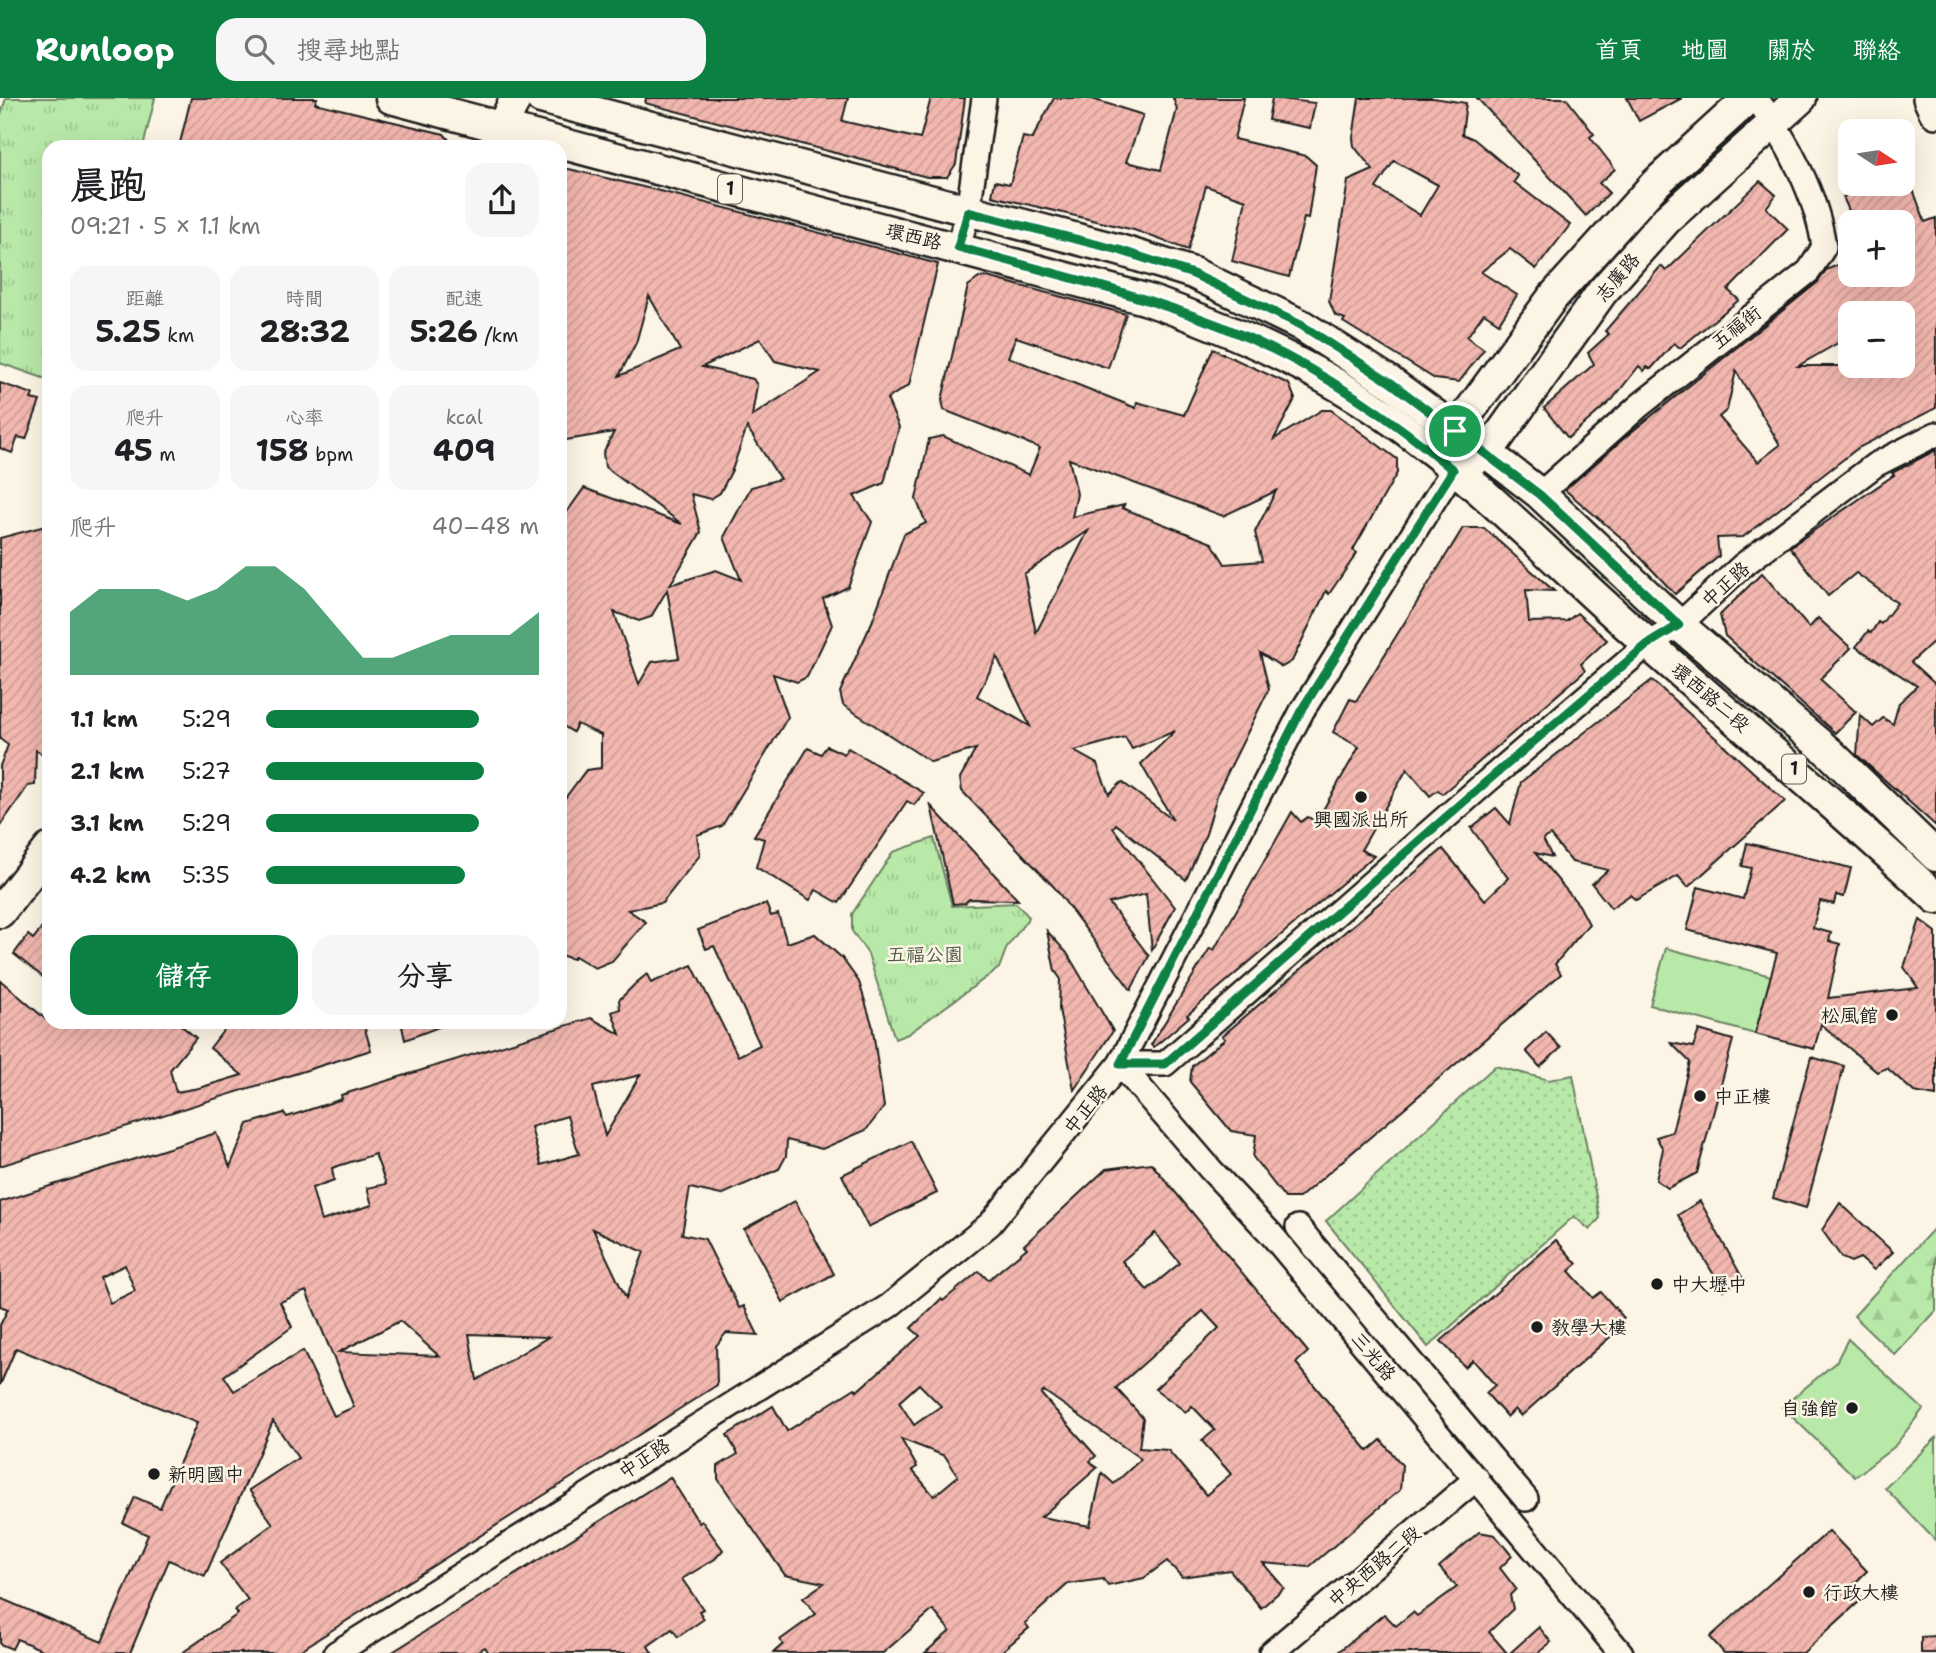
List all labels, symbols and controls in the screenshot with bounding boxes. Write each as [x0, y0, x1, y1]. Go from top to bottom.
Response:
search box [216, 18, 706, 81]
text: Runloop [35, 27, 174, 72]
icon: search [240, 30, 278, 68]
text: 搜尋地點 [296, 32, 400, 67]
text: 首頁 [1595, 34, 1643, 66]
text: 地圖 [1681, 34, 1729, 66]
text: 關於 [1767, 34, 1815, 66]
text: 聯絡 [1853, 34, 1901, 66]
north arrow [1838, 119, 1914, 196]
map controls [1838, 119, 1915, 378]
text: 晨跑 [70, 159, 146, 210]
button: share [465, 163, 539, 237]
road number: 1 [718, 174, 742, 204]
button: + [1838, 210, 1915, 287]
text: 09:21 · 5 × 1.1 km [70, 211, 260, 241]
street label: 環西路 [883, 217, 945, 256]
street label: 志廣路 [1589, 247, 1645, 307]
text: 距離 [126, 286, 164, 311]
text: 時間 [285, 286, 324, 311]
text: 配速 [445, 286, 483, 311]
street label: 五福街 [1706, 300, 1766, 355]
button: − [1838, 301, 1915, 378]
text: 5.25 [95, 311, 161, 352]
text: 28:32 [259, 311, 350, 352]
text: 5:26 [410, 311, 478, 352]
text: km [161, 323, 194, 348]
text: /km [478, 323, 519, 348]
pin [1425, 401, 1485, 461]
text: 爬升 [126, 405, 164, 430]
text: 心率 [285, 405, 324, 430]
text: kcal [446, 405, 483, 430]
icon: arrive [1436, 412, 1474, 450]
text: 45 [114, 430, 153, 471]
text: 158 [256, 430, 309, 471]
text: 409 [433, 430, 496, 471]
text: m [153, 442, 176, 467]
text: bpm [309, 442, 353, 467]
text: 40–48 m [432, 511, 539, 541]
text: 爬升 [70, 512, 116, 542]
street label: 中正路 [1696, 556, 1755, 613]
street label: 環西路二段 [1666, 657, 1755, 737]
text: 1.1 km [70, 704, 138, 734]
text: 5:29 [182, 704, 231, 734]
road number: 1 [1782, 754, 1806, 784]
text: 2.1 km [70, 756, 144, 786]
text: 5:27 [182, 756, 231, 786]
marker: 興國派出所 [1353, 789, 1369, 805]
place label: 興國派出所 [1313, 807, 1409, 832]
text: 3.1 km [70, 808, 144, 838]
text: 5:29 [182, 808, 231, 838]
text: 4.2 km [70, 860, 151, 890]
text: 5:35 [182, 860, 230, 890]
button: 儲存 [70, 935, 298, 1015]
button: 分享 [312, 935, 539, 1015]
park label: 五福公園 [887, 942, 963, 967]
place label: 松風館 [1821, 1003, 1878, 1028]
marker: 松風館 [1884, 1007, 1900, 1023]
street label: 中正路 [1058, 1079, 1113, 1139]
place label: 中正樓 [1714, 1084, 1771, 1109]
marker: 中正樓 [1692, 1088, 1708, 1104]
place label: 中大壢中 [1671, 1272, 1747, 1297]
marker: 中大壢中 [1649, 1276, 1665, 1292]
place label: 教學大樓 [1551, 1315, 1627, 1340]
marker: 教學大樓 [1529, 1319, 1545, 1335]
street label: 三光路 [1346, 1326, 1402, 1386]
place label: 自強館 [1781, 1396, 1838, 1421]
marker: 自強館 [1844, 1400, 1860, 1416]
street label: 中正路 [614, 1432, 675, 1484]
place label: 新明國中 [168, 1462, 244, 1487]
marker: 新明國中 [146, 1466, 162, 1482]
street label: 中央西路二段 [1323, 1520, 1426, 1613]
place label: 行政大樓 [1823, 1580, 1899, 1605]
marker: 行政大樓 [1801, 1584, 1817, 1600]

